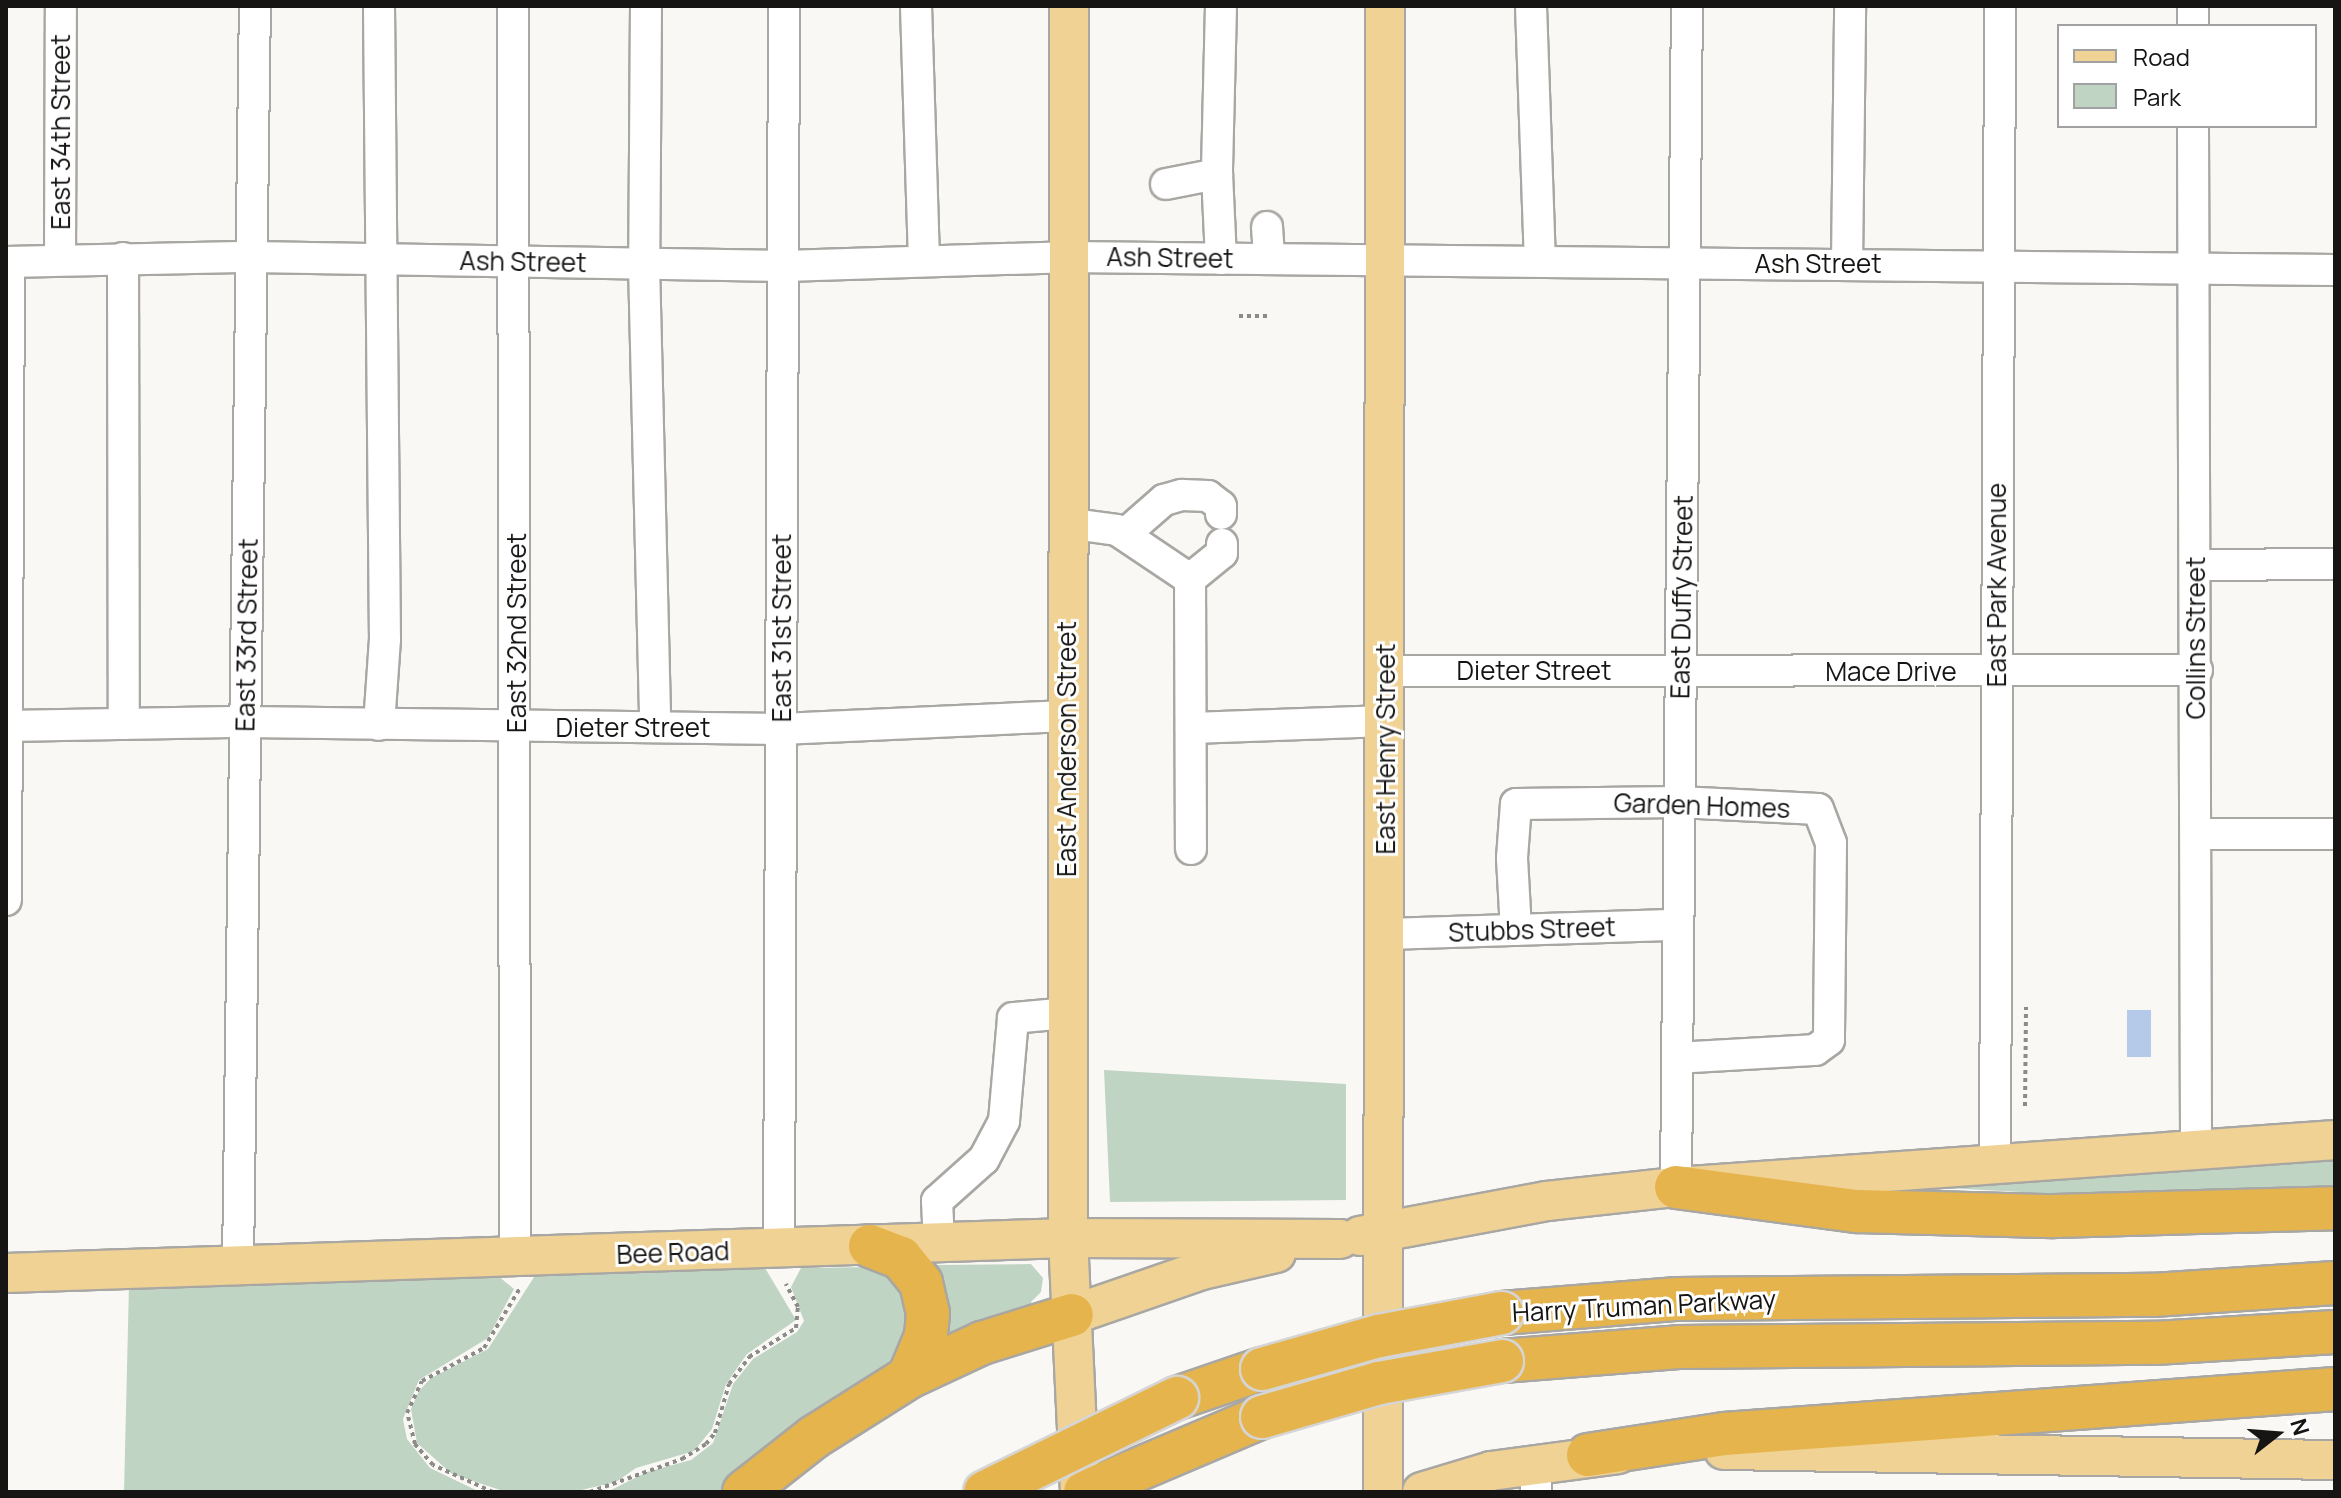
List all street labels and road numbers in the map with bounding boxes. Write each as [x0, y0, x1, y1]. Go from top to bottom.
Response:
street label: East 34th Street [45, 34, 77, 230]
street label: Ash Street [1106, 241, 1234, 275]
street label: Ash Street [459, 245, 587, 279]
street label: Ash Street [1754, 248, 1882, 280]
street label: East Park Avenue [1981, 483, 2013, 687]
street label: East Duffy Street [1665, 495, 1699, 699]
street label: East 32nd Street [501, 533, 533, 733]
street label: East 31st Street [766, 534, 798, 722]
street label: East 33rd Street [230, 538, 264, 732]
street label: Collins Street [2180, 557, 2212, 719]
street label: East Anderson Street [1051, 621, 1083, 877]
street label: East Henry Street [1370, 643, 1402, 855]
street label: Dieter Street [1457, 655, 1611, 687]
street label: Mace Drive [1825, 656, 1957, 688]
street label: Dieter Street [556, 712, 710, 744]
street label: Garden Homes [1613, 787, 1791, 825]
street label: Stubbs Street [1448, 911, 1616, 949]
street label: Bee Road [616, 1235, 730, 1271]
street label: Harry Truman Parkway [1511, 1284, 1777, 1328]

